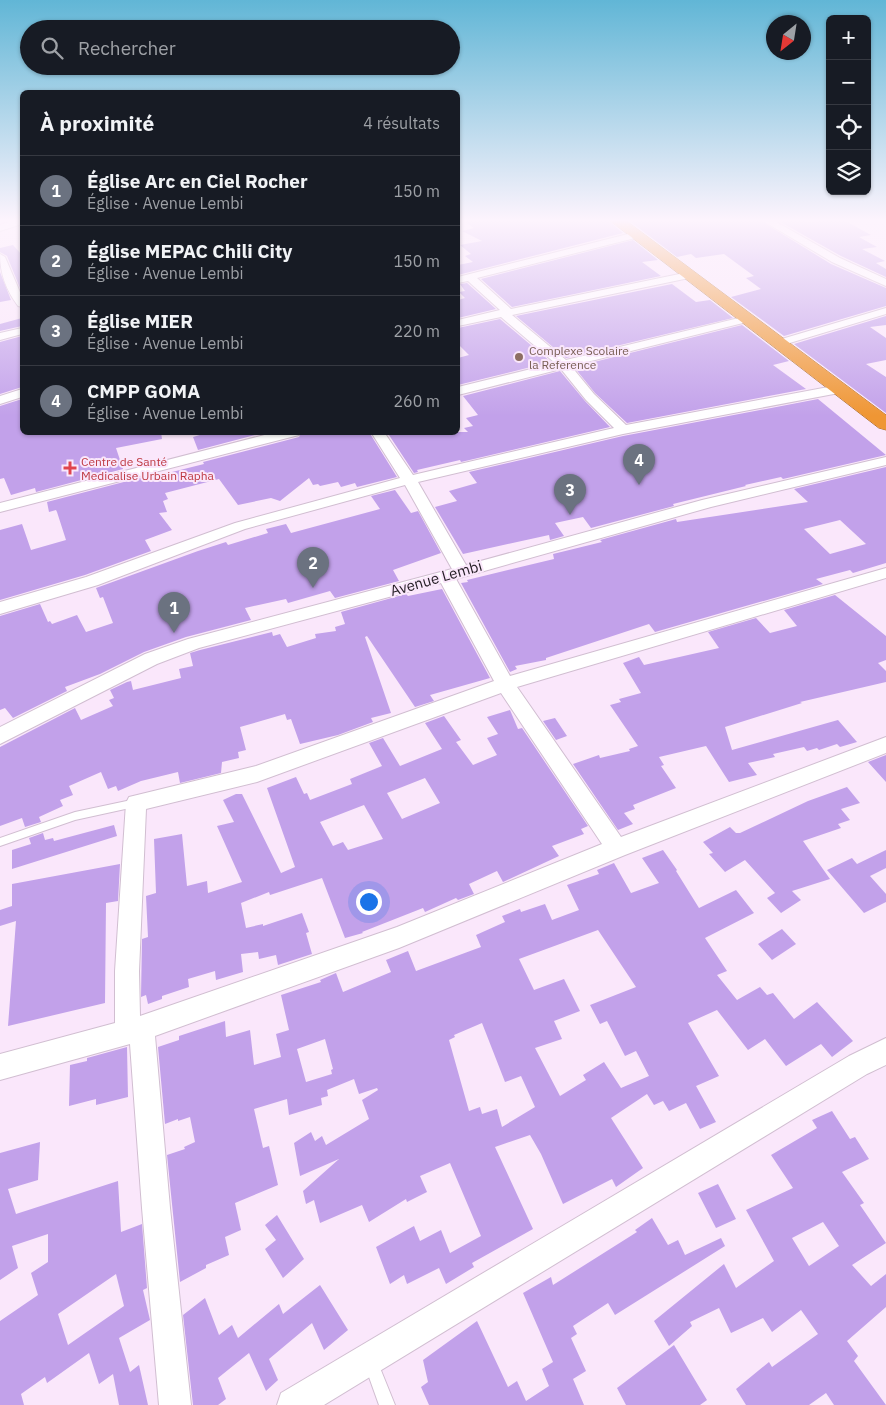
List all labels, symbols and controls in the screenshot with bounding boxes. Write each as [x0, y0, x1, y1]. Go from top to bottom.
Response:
north arrow [766, 15, 811, 60]
map controls [826, 15, 871, 195]
button: + [826, 15, 871, 60]
search box [20, 20, 460, 75]
icon: search [38, 34, 66, 62]
text: Rechercher [78, 36, 176, 60]
button: − [826, 60, 871, 105]
button: locate [826, 105, 871, 150]
text: À proximité [40, 109, 154, 137]
text: 4 résultats [363, 113, 440, 133]
button: layers [826, 150, 871, 195]
text: Église Arc en Ciel Rocher [87, 169, 308, 193]
text: 1 [51, 181, 61, 201]
text: 150 m [393, 181, 440, 201]
text: Église · Avenue Lembi [87, 193, 243, 213]
text: Église MEPAC Chili City [87, 239, 292, 263]
text: 2 [51, 251, 61, 271]
text: 150 m [393, 251, 440, 271]
text: Église · Avenue Lembi [87, 263, 243, 283]
text: Église MIER [87, 309, 193, 333]
text: 3 [51, 321, 61, 341]
text: 220 m [393, 321, 440, 341]
text: Église · Avenue Lembi [87, 333, 243, 353]
place label: Complexe Scolaire la Reference [529, 343, 629, 372]
marker: Complexe Scolaire la Reference [513, 351, 525, 363]
text: CMPP GOMA [87, 379, 200, 403]
text: 4 [51, 391, 61, 411]
text: 260 m [393, 391, 440, 411]
text: Église · Avenue Lembi [87, 403, 243, 423]
pin: 4 [623, 444, 655, 485]
place label: Centre de Santé Medicalise Urbain Rapha [81, 454, 215, 483]
marker: Centre de Santé Medicalise Urbain Rapha [63, 461, 77, 475]
pin: 3 [554, 474, 586, 515]
pin: 2 [297, 547, 329, 588]
street label: Avenue Lembi [388, 556, 484, 600]
pin: 1 [158, 592, 190, 633]
your location [356, 889, 382, 915]

